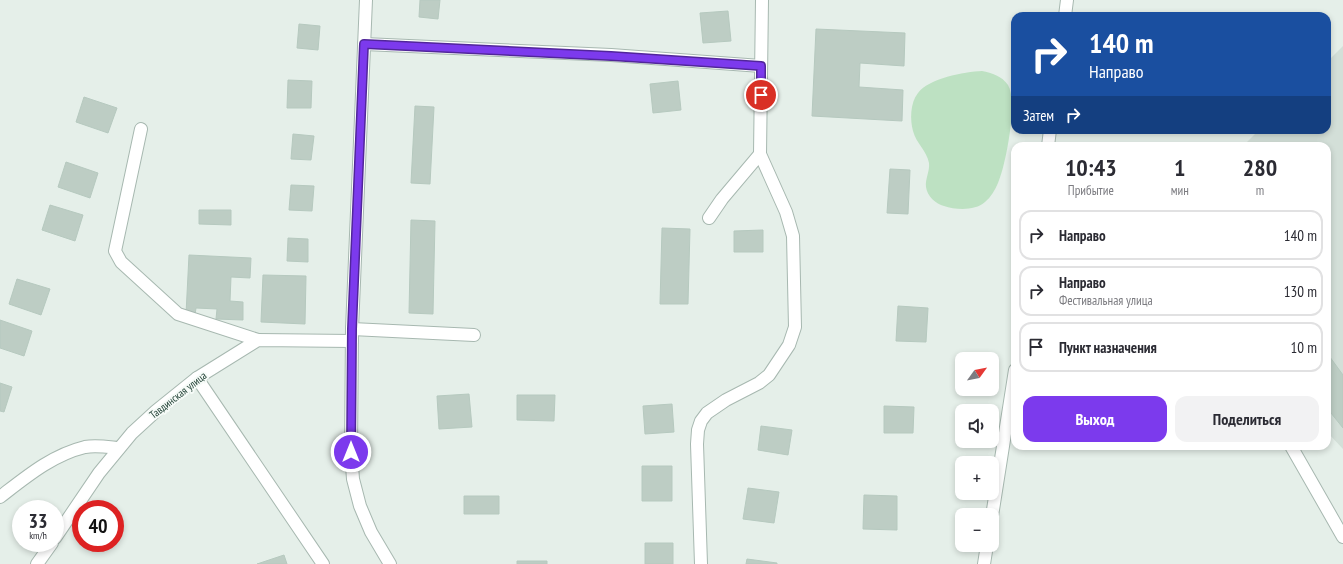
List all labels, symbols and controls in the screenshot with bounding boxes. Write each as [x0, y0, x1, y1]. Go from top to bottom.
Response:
text: 140 m [1089, 24, 1153, 61]
icon: right [1023, 28, 1075, 80]
text: Направо [1089, 60, 1144, 83]
pin [744, 78, 778, 112]
icon: arrive [750, 84, 772, 106]
icon: right [1062, 104, 1084, 126]
text: Затем [1023, 106, 1054, 125]
text: 10:43 [1065, 152, 1117, 183]
text: 1 [1174, 152, 1185, 183]
text: 280 [1243, 152, 1277, 183]
text: Прибытие [1068, 182, 1114, 199]
text: мин [1171, 182, 1189, 199]
text: m [1256, 182, 1264, 199]
icon: right [1025, 224, 1047, 246]
text: Направо [1059, 226, 1106, 245]
text: 140 m [1284, 226, 1317, 245]
text: Направо [1059, 273, 1106, 292]
icon: right [1025, 280, 1047, 302]
text: 130 m [1284, 282, 1317, 301]
text: Фестивальная улица [1059, 292, 1153, 309]
icon: arrive [1025, 336, 1047, 358]
text: Пункт назначения [1059, 338, 1157, 357]
text: 10 m [1291, 338, 1317, 357]
north arrow [955, 352, 999, 396]
map controls [955, 352, 999, 552]
street label: Тавдинская улица [147, 368, 209, 422]
button: Выход [1023, 396, 1167, 442]
button: Поделиться [1175, 396, 1319, 442]
button: sound [955, 404, 999, 448]
position arrow [330, 431, 372, 473]
button: + [955, 456, 999, 500]
speed limit sign: 40 [72, 500, 124, 552]
text: 33 [28, 508, 48, 534]
button: − [955, 508, 999, 552]
text: km/h [29, 529, 47, 542]

